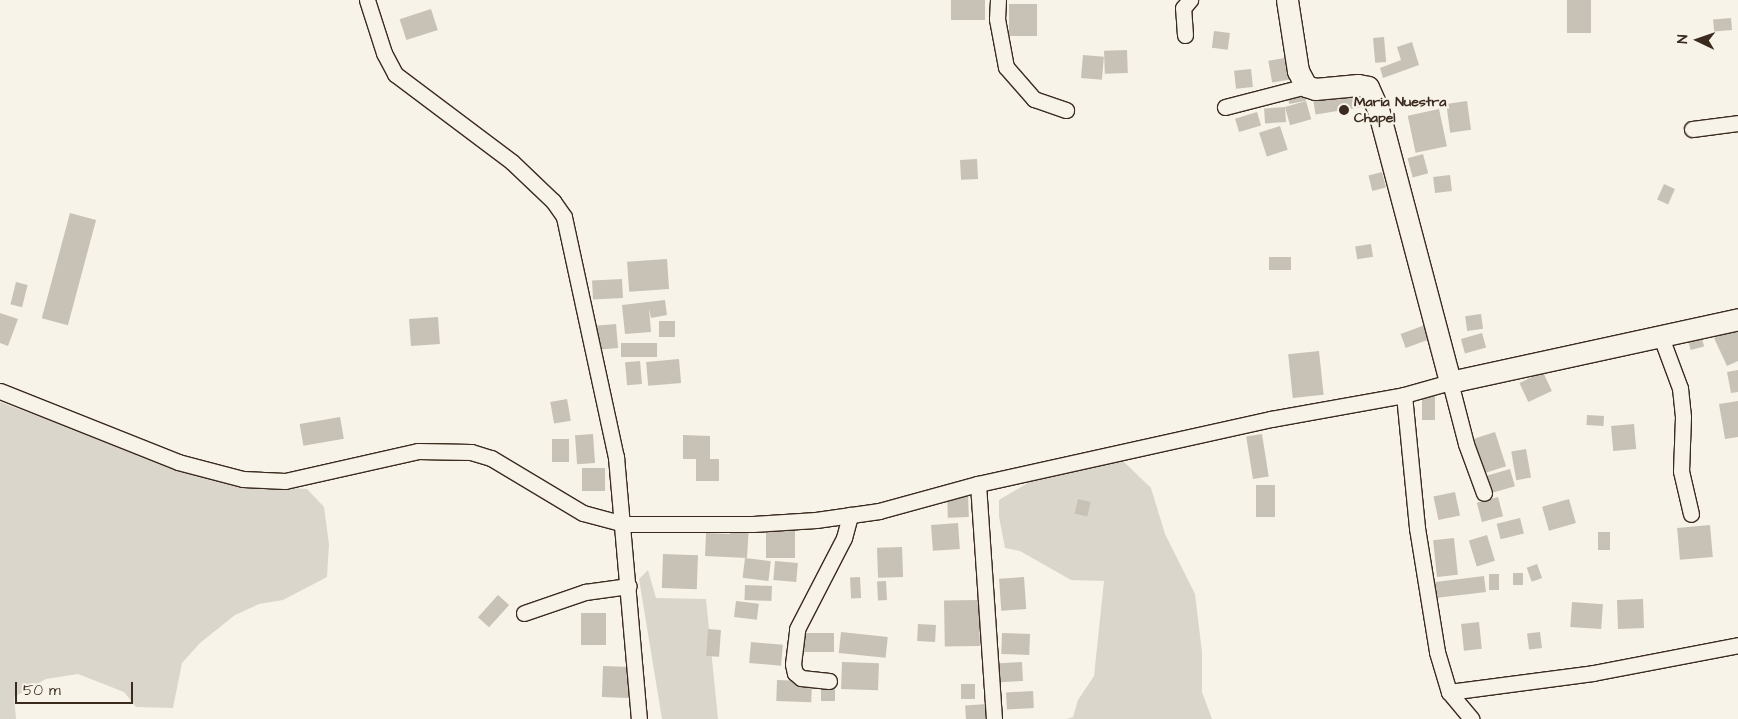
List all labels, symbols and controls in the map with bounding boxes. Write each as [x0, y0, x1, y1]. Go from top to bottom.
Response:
north arrow [1673, 15, 1723, 65]
text: N [1673, 34, 1693, 44]
place label: Maria Nuestra Chapel [1354, 94, 1446, 126]
marker: Maria Nuestra Chapel [1338, 104, 1350, 116]
scale bar [18, 672, 135, 704]
text: 50 m [23, 680, 61, 701]

